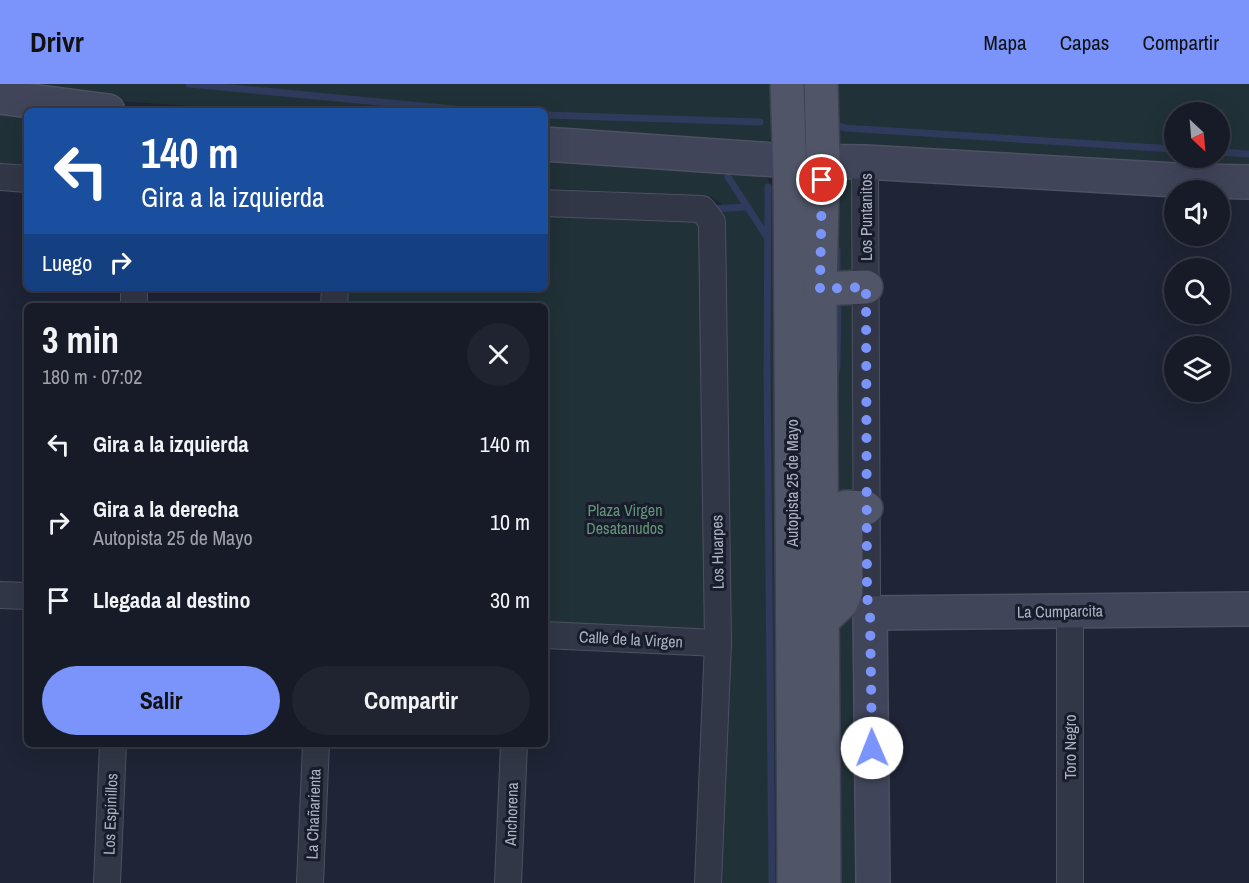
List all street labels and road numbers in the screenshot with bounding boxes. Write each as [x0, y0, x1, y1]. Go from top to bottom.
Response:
street label: Los Puntanitos [855, 173, 877, 261]
street label: Autopista 25 de Mayo [781, 419, 803, 548]
street label: Los Huarpes [705, 515, 729, 589]
street label: La Cumparcita [1017, 599, 1104, 623]
street label: Calle de la Virgen [578, 625, 684, 653]
street label: Toro Negro [1059, 715, 1081, 779]
street label: La Chañarienta [300, 768, 326, 860]
street label: Los Espinillos [98, 773, 122, 855]
street label: Anchorena [499, 781, 523, 847]

